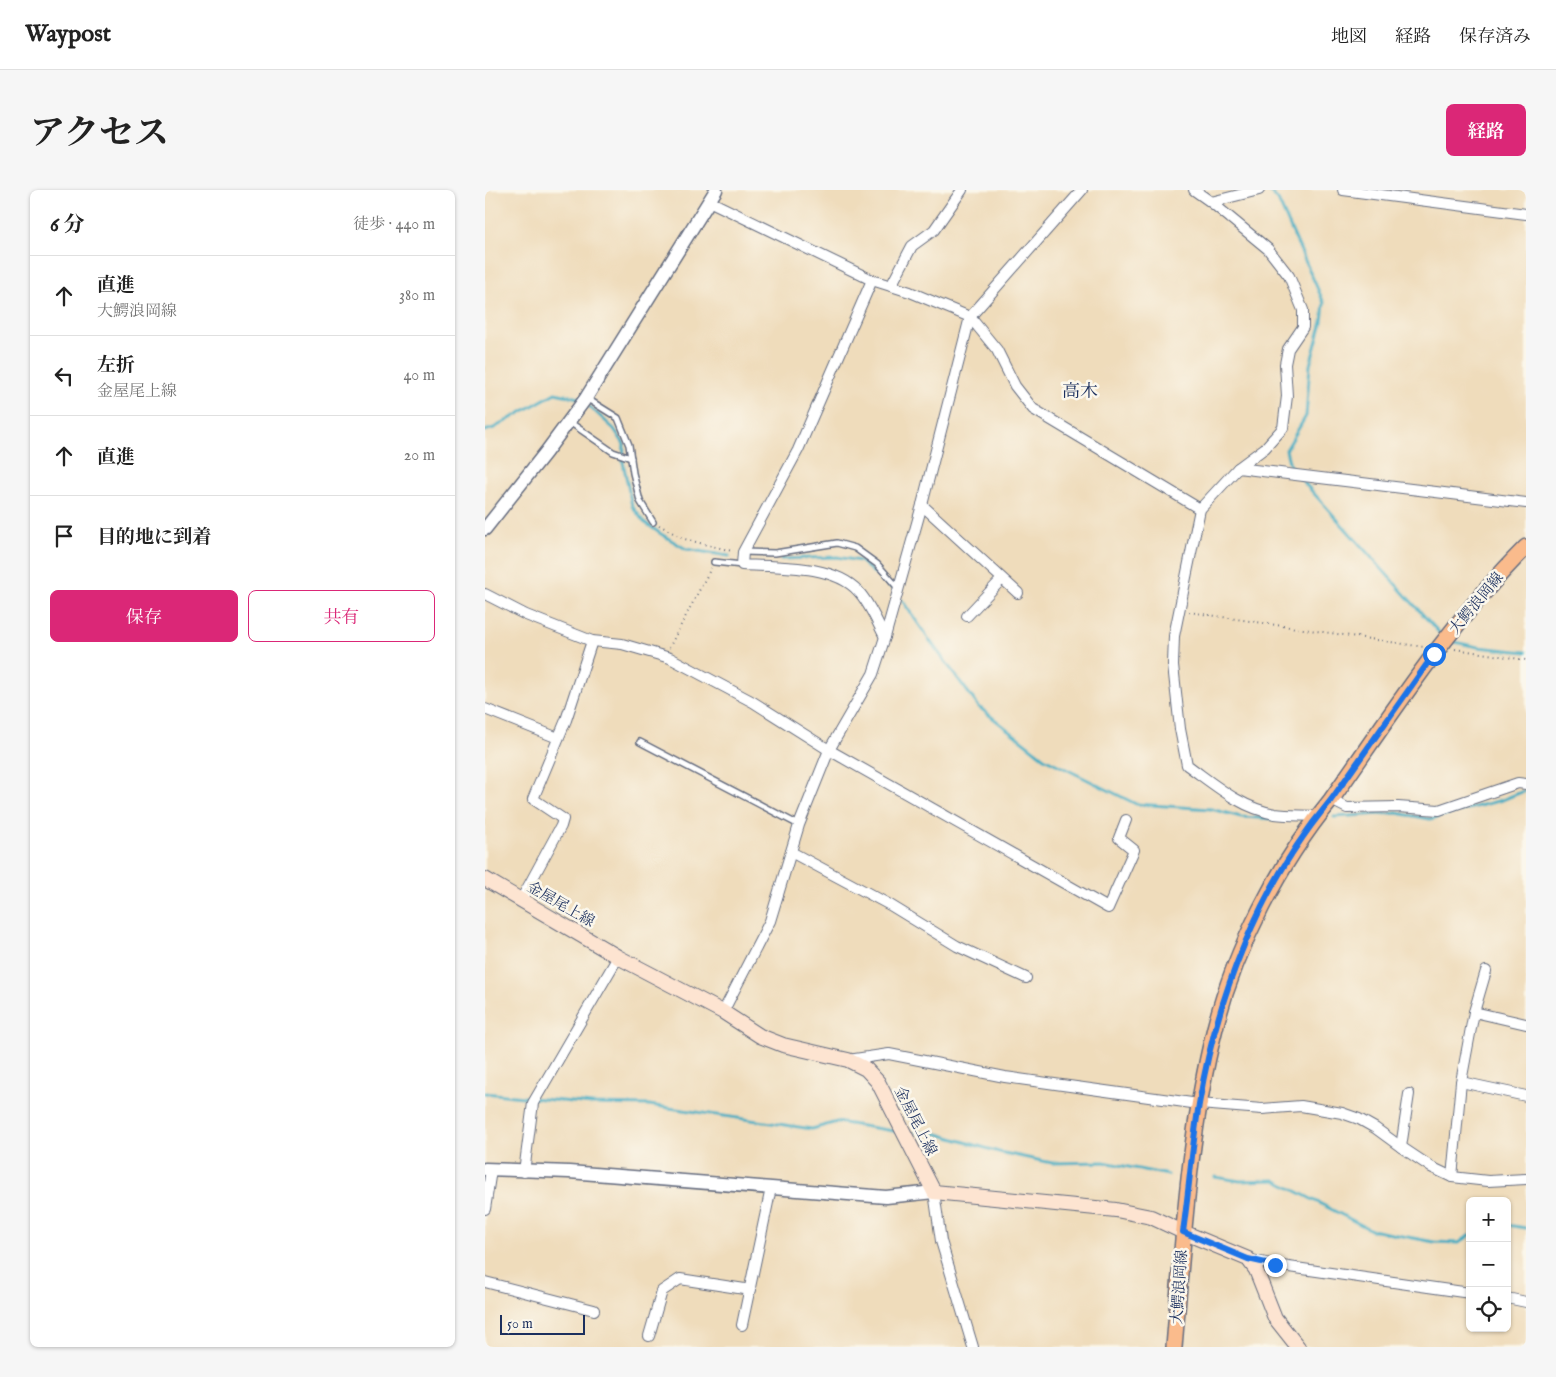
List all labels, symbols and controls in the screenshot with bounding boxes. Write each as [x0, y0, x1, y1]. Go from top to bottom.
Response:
text: Waypost [25, 19, 111, 50]
text: 地図 [1331, 26, 1367, 49]
text: 経路 [1395, 26, 1431, 49]
text: 保存済み [1459, 26, 1531, 49]
button: 経路 [1446, 104, 1526, 156]
text: アクセス [30, 112, 169, 157]
text: 6 分 [50, 212, 84, 239]
text: 徒歩 · 440 m [353, 215, 435, 235]
text: 直進 [97, 274, 135, 298]
icon: ahead [50, 282, 78, 310]
text: 380 m [399, 286, 435, 306]
text: 大鰐浪岡線 [97, 302, 177, 322]
text: 左折 [97, 354, 135, 378]
icon: left [50, 362, 78, 390]
text: 40 m [403, 366, 435, 386]
district label: 高木 [1062, 381, 1098, 404]
text: 金屋尾上線 [97, 382, 177, 402]
icon: ahead [50, 442, 78, 470]
text: 直進 [97, 446, 135, 470]
text: 20 m [404, 446, 435, 466]
icon: arrive [50, 522, 78, 550]
text: 目的地に到着 [97, 526, 211, 550]
street label: 大鰐浪岡線 [1445, 568, 1508, 638]
button: 保存 [50, 590, 238, 642]
button: 共有 [248, 590, 435, 642]
route start [1423, 643, 1446, 666]
street label: 金屋尾上線 [524, 877, 598, 931]
street label: 金屋尾上線 [890, 1083, 941, 1159]
map controls [1466, 1197, 1511, 1332]
button: + [1466, 1197, 1511, 1242]
button: − [1466, 1242, 1511, 1287]
street label: 大鰐浪岡線 [1167, 1249, 1192, 1325]
route end [1264, 1254, 1287, 1277]
button: locate [1466, 1287, 1511, 1332]
scale bar [500, 1312, 585, 1335]
text: 50 m [507, 1315, 533, 1333]

